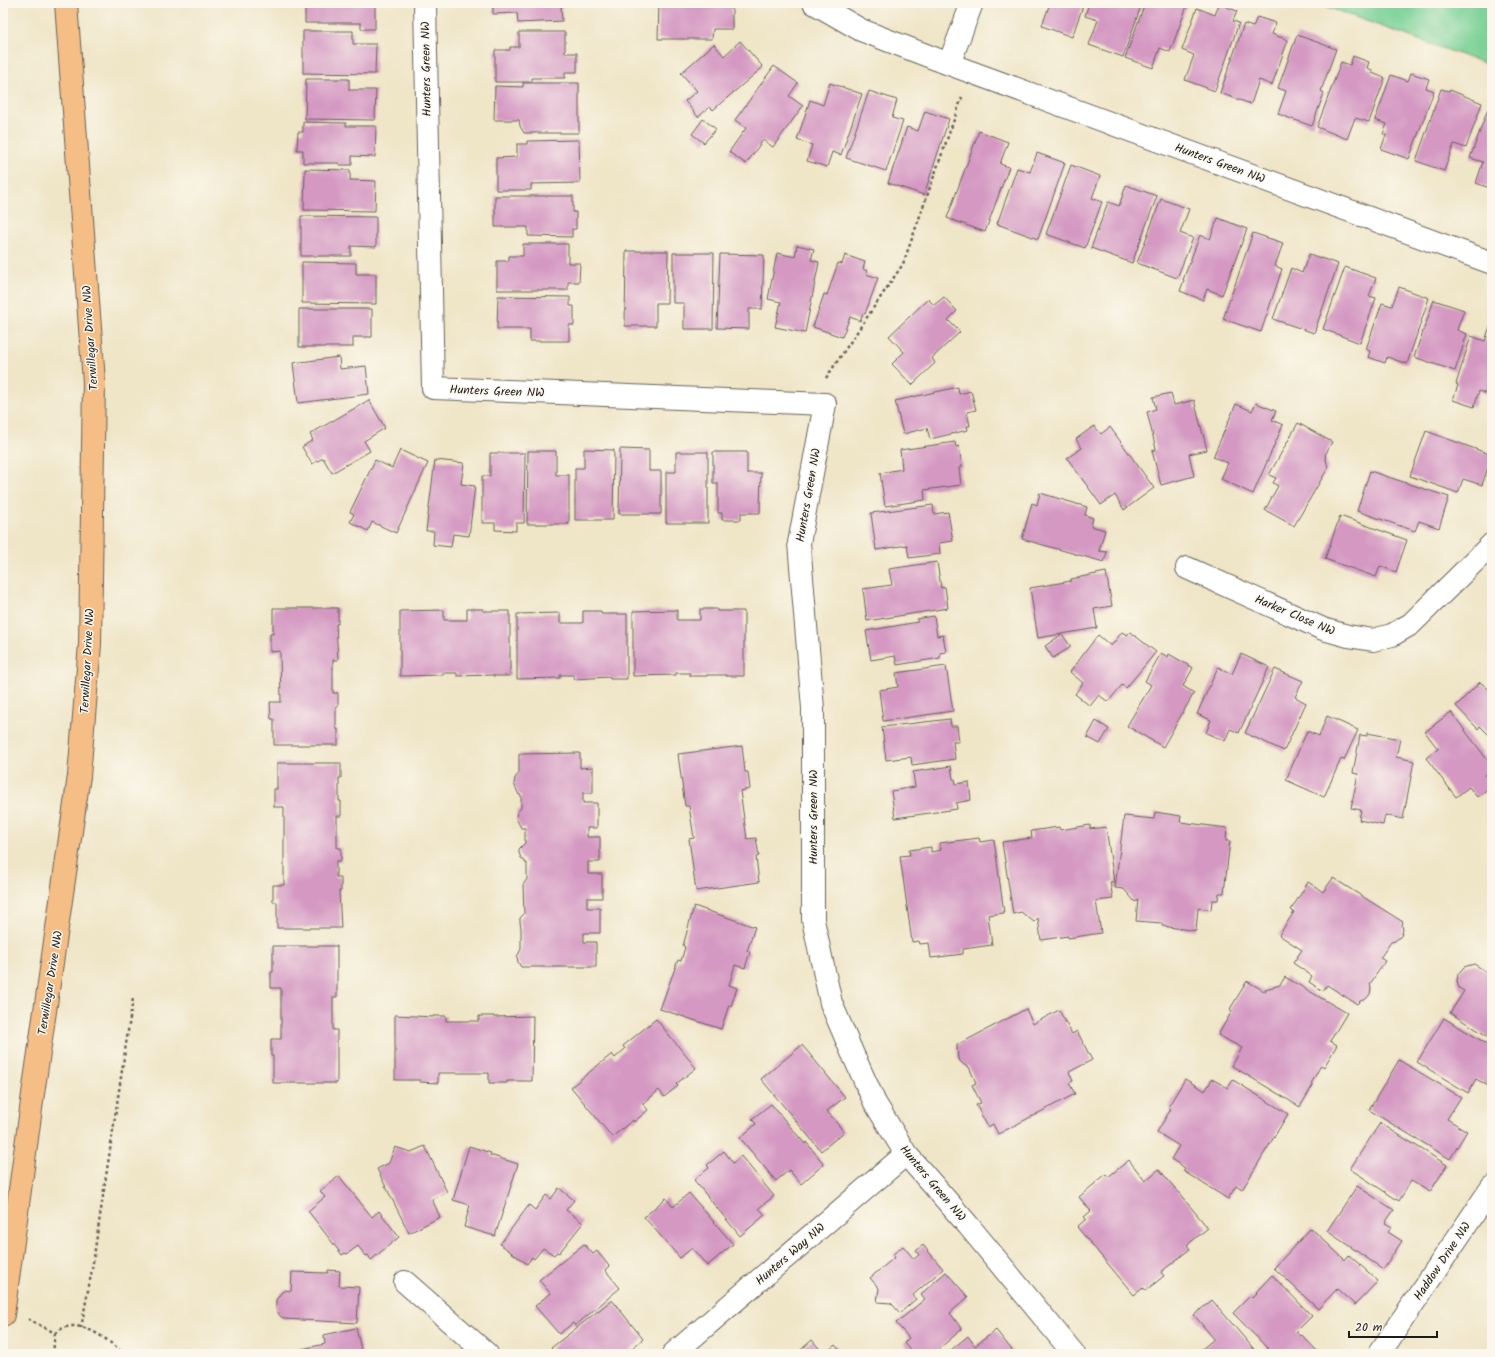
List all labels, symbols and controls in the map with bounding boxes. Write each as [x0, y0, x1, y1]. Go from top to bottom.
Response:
street label: Hunters Green NW [416, 21, 437, 117]
street label: Hunters Green NW [1172, 138, 1268, 189]
street label: Terwillegar Drive NW [77, 285, 104, 391]
street label: Hunters Green NW [449, 380, 545, 403]
street label: Hunters Green NW [791, 447, 826, 543]
street label: Harker Close NW [1252, 590, 1338, 641]
street label: Terwillegar Drive NW [75, 608, 100, 714]
street label: Hunters Green NW [804, 770, 823, 864]
street label: Terwillegar Drive NW [33, 930, 68, 1037]
street label: Hunters Green NW [895, 1141, 970, 1226]
street label: Haddow Drive NW [1409, 1218, 1476, 1304]
street label: Hunters Way NW [751, 1219, 829, 1290]
scale bar [1349, 1313, 1437, 1339]
text: 20 m [1355, 1318, 1383, 1337]

